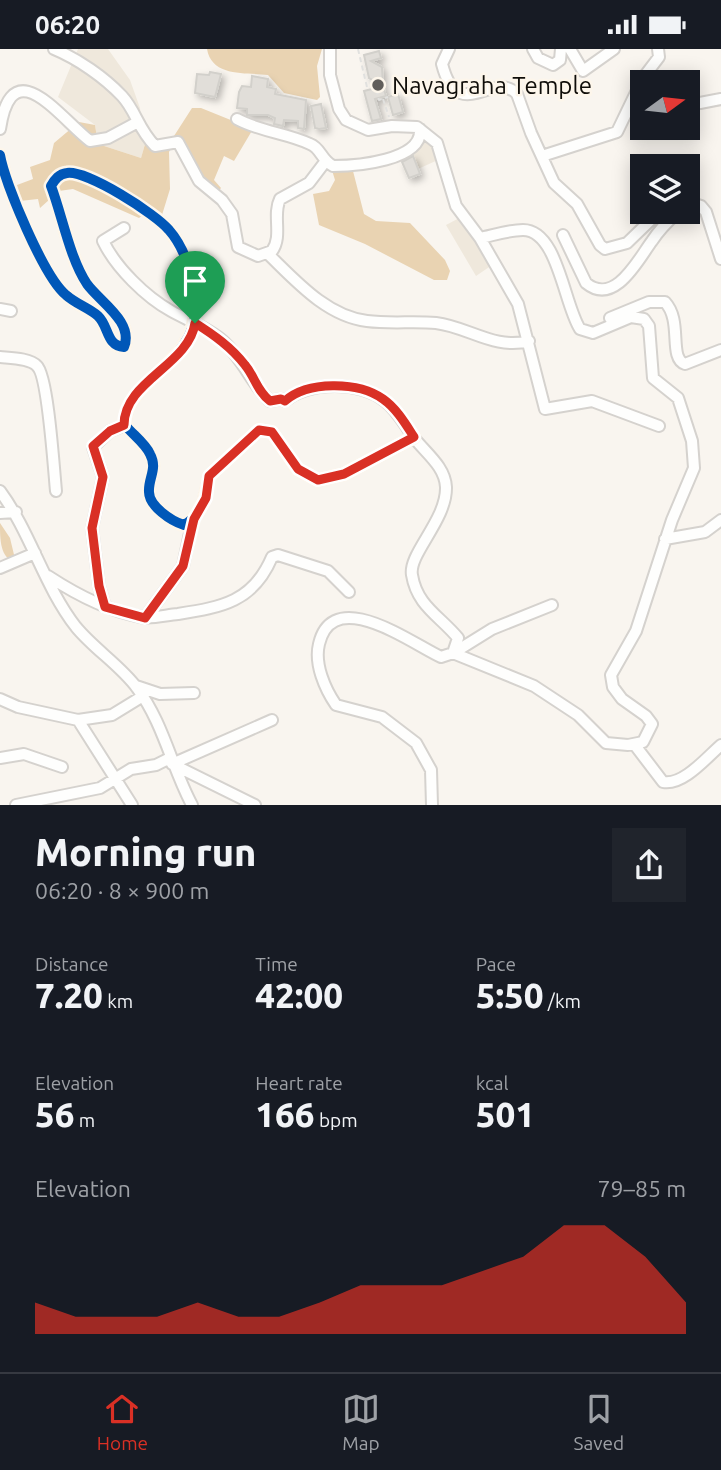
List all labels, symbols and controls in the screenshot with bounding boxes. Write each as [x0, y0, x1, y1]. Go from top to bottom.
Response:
text: 06:20 [35, 10, 100, 39]
north arrow [630, 70, 700, 140]
map controls [630, 70, 700, 224]
place label: Navagraha Temple [392, 72, 592, 99]
marker: Navagraha Temple [370, 77, 386, 93]
button: layers [630, 154, 700, 224]
pin [165, 251, 225, 323]
icon: arrive [176, 262, 214, 300]
button: share [612, 828, 686, 902]
text: Morning run [35, 831, 256, 873]
text: 06:20 · 8 × 900 m [35, 878, 209, 903]
text: Distance [35, 953, 109, 975]
text: Time [255, 953, 298, 975]
text: Pace [476, 953, 516, 975]
text: 7.20 [35, 975, 103, 1015]
text: 42:00 [255, 975, 343, 1015]
text: 5:50 [476, 975, 544, 1015]
text: km [103, 990, 133, 1012]
text: /km [544, 990, 581, 1012]
text: Elevation [35, 1072, 114, 1094]
text: Heart rate [255, 1072, 343, 1094]
text: kcal [476, 1072, 508, 1094]
text: 56 [35, 1094, 74, 1134]
text: 166 [255, 1094, 315, 1134]
text: 501 [476, 1094, 535, 1134]
text: m [74, 1109, 95, 1131]
text: bpm [315, 1109, 358, 1131]
text: Elevation [35, 1176, 131, 1201]
text: 79–85 m [598, 1176, 686, 1201]
tab: Home [97, 1390, 148, 1454]
tab: Map [342, 1390, 380, 1454]
tab: Saved [574, 1390, 624, 1454]

